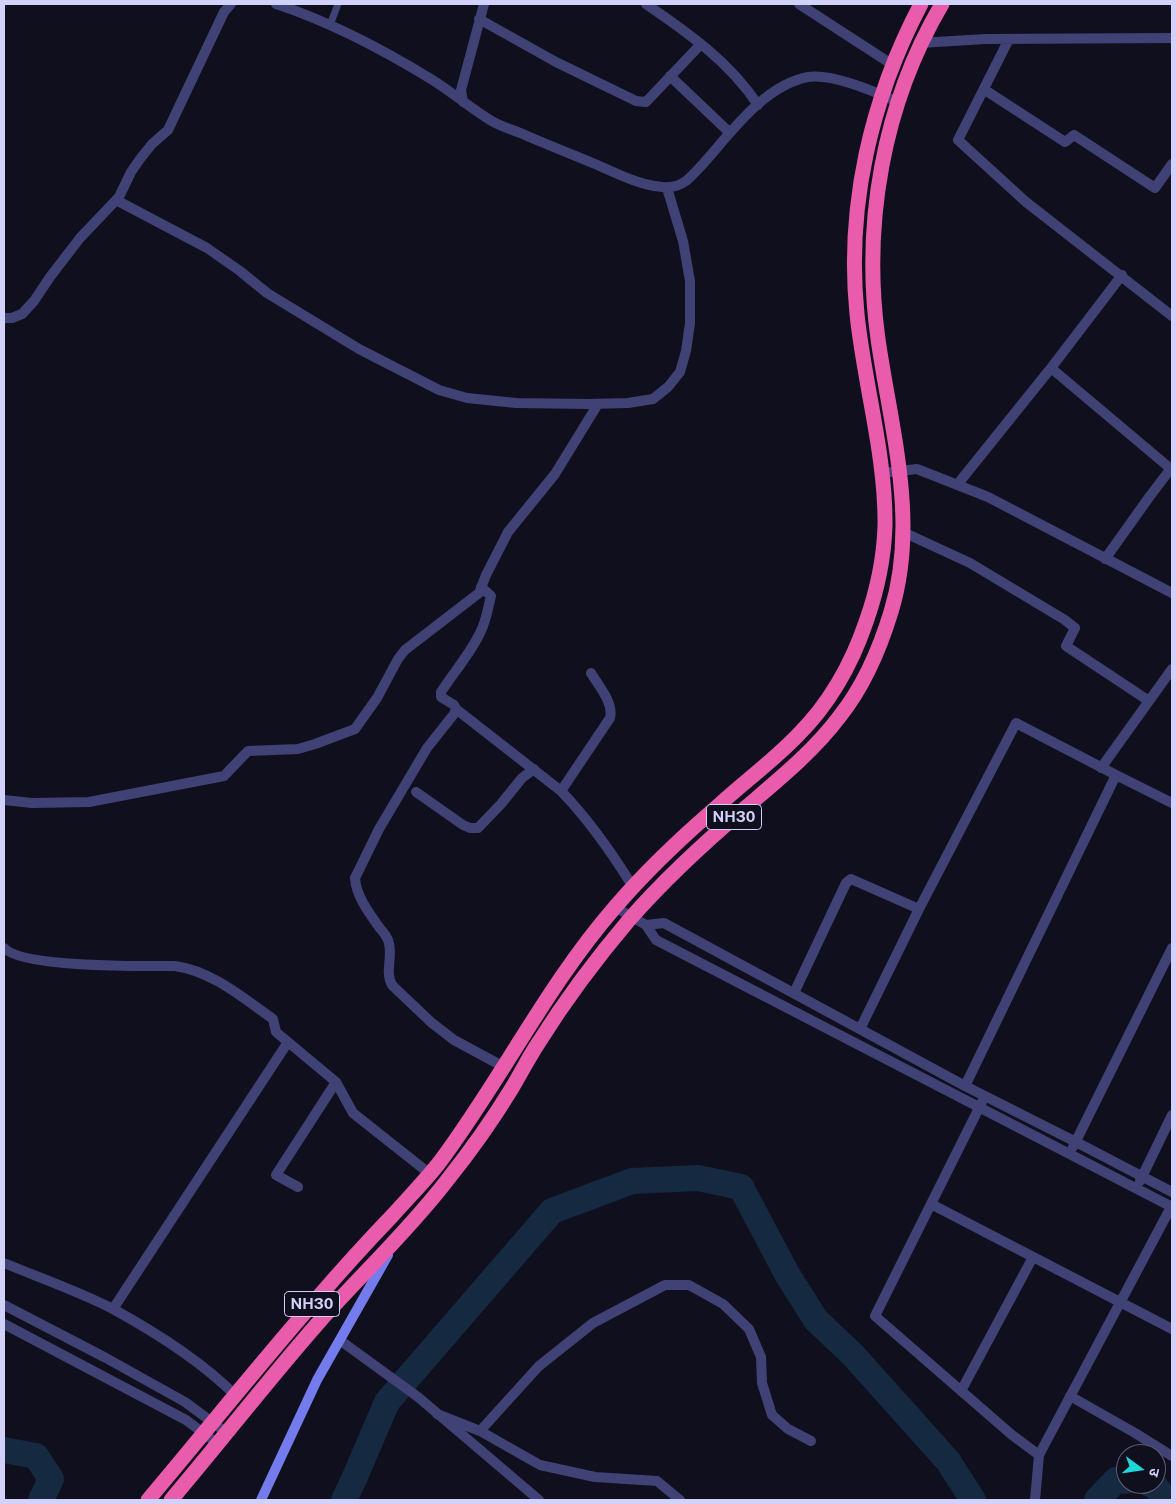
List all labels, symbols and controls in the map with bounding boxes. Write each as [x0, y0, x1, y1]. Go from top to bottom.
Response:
road number: NH30 [706, 804, 762, 830]
road number: NH30 [284, 1292, 340, 1316]
north arrow [1116, 1444, 1166, 1494]
text: उ [1146, 1466, 1163, 1478]

